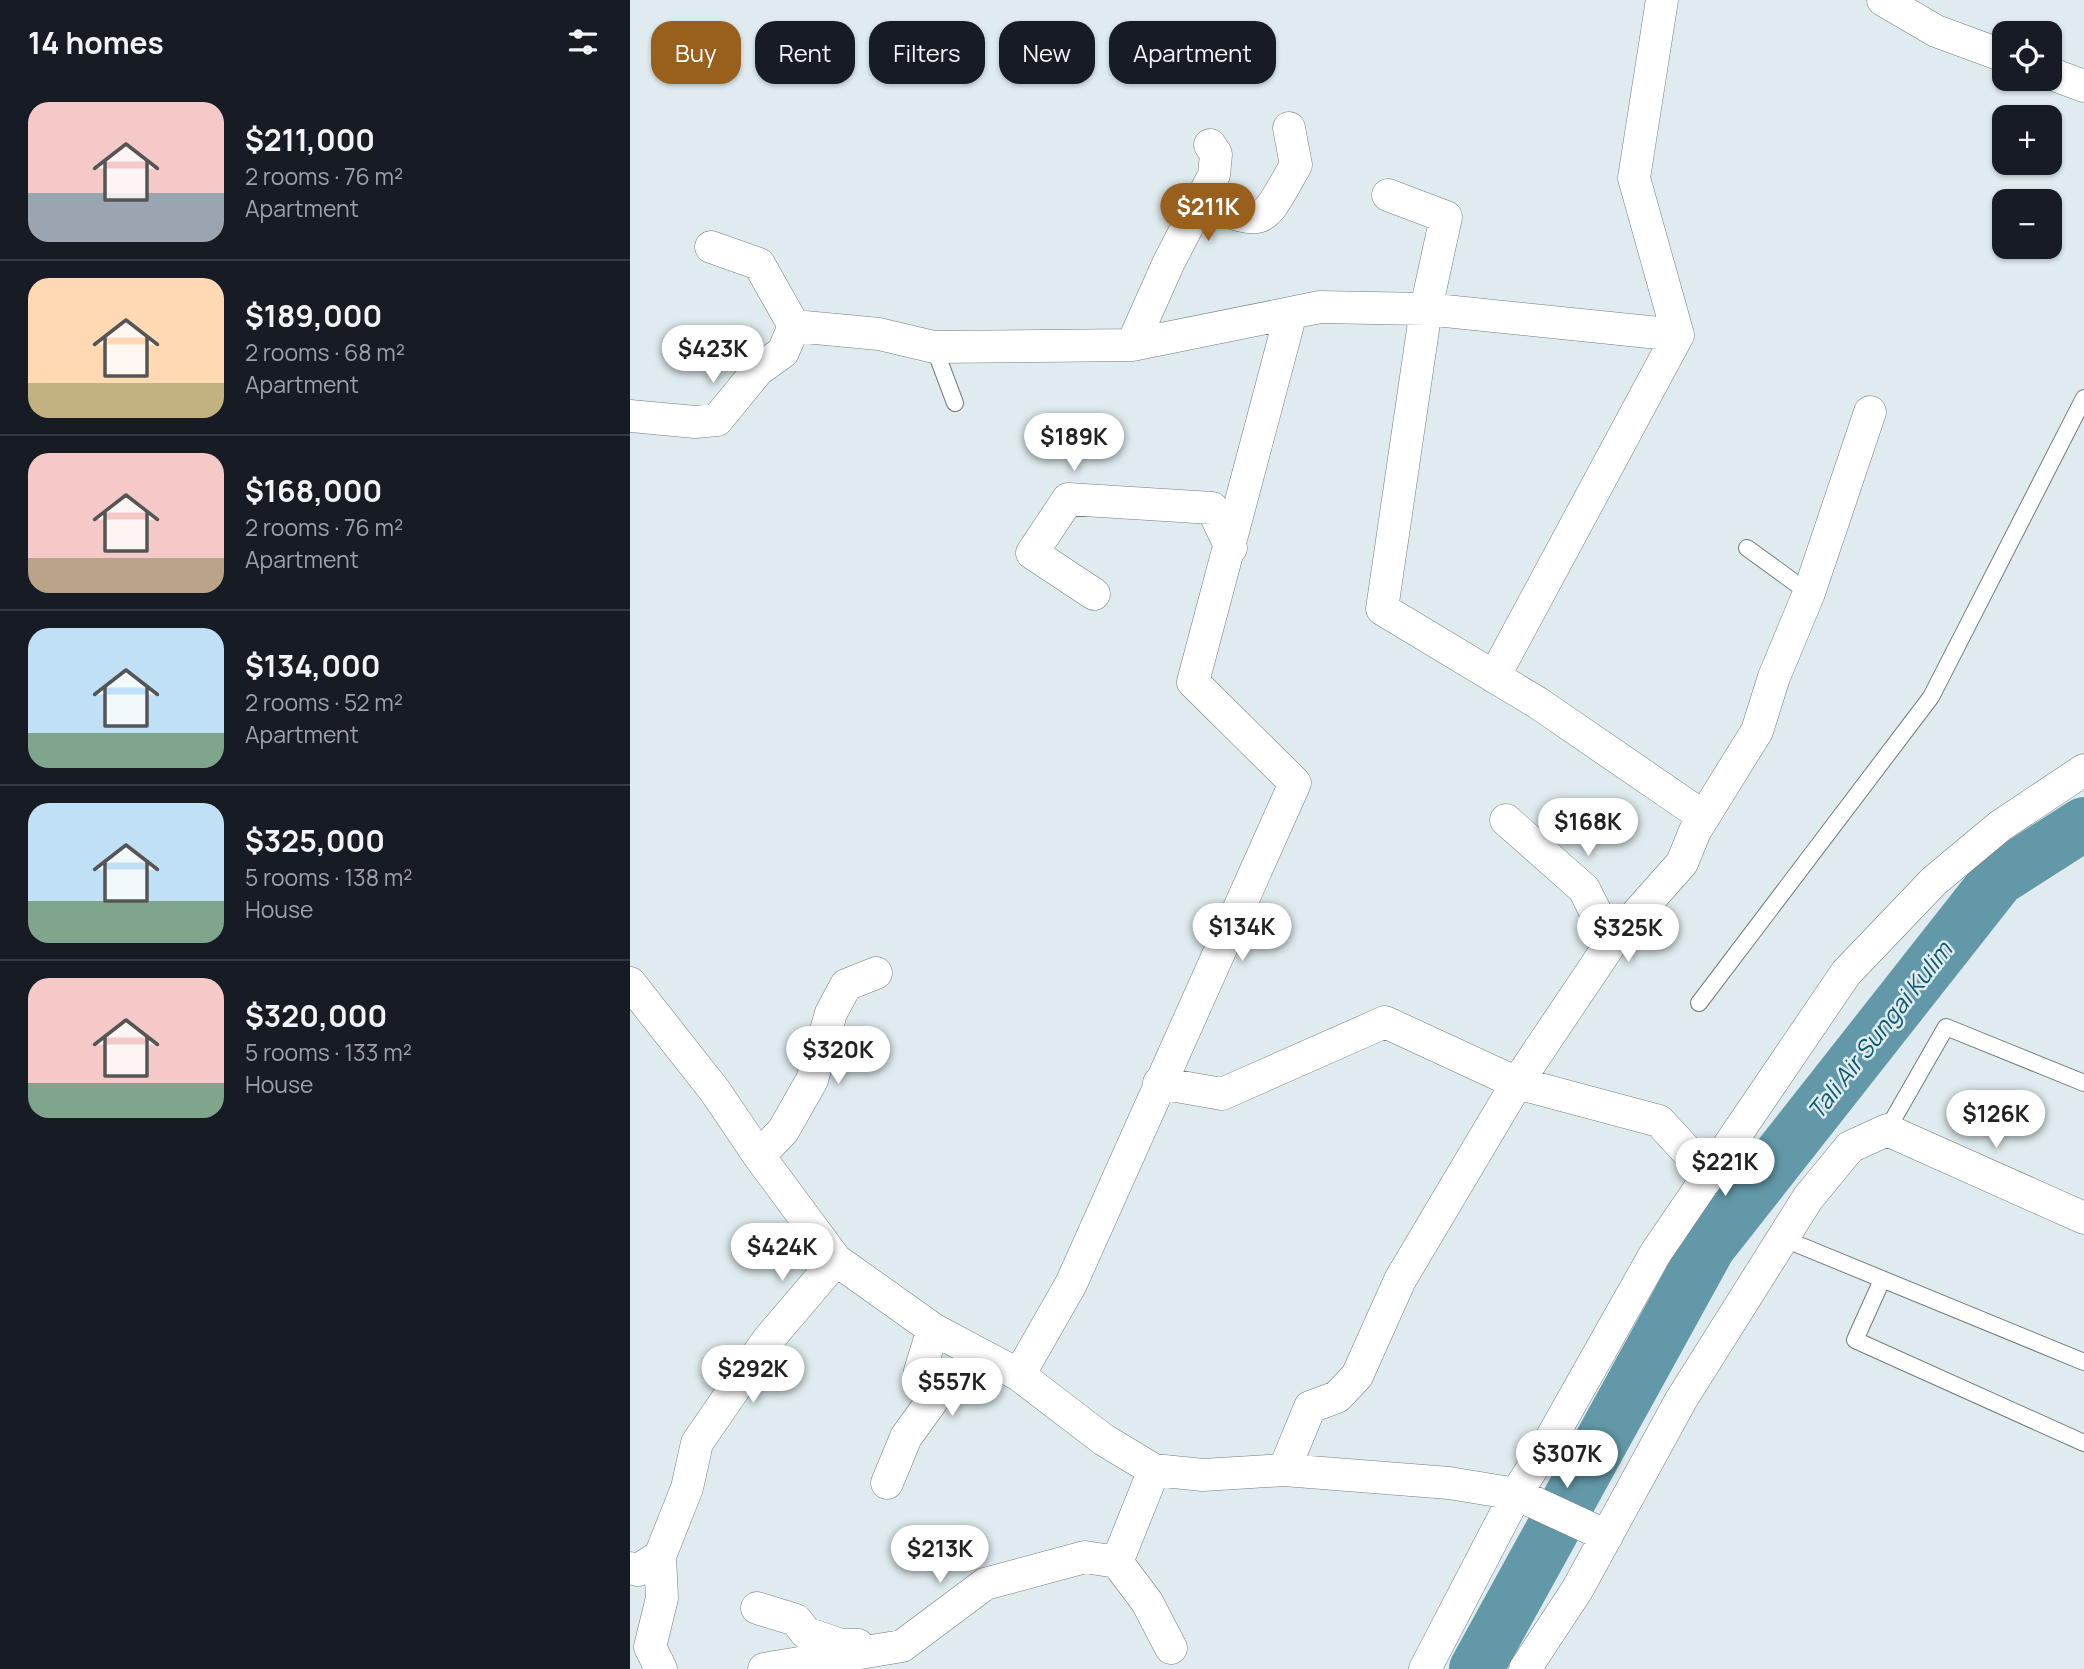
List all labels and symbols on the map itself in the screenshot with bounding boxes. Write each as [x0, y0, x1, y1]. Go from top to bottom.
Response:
pin: $211K [1159, 184, 1257, 243]
pin: $423K [664, 326, 762, 385]
pin: $189K [1025, 414, 1123, 473]
pin: $168K [1539, 798, 1637, 858]
pin: $134K [1193, 904, 1291, 963]
pin: $325K [1579, 904, 1677, 964]
water label: Tali Air Sungai Kulim [1799, 933, 1960, 1126]
pin: $320K [789, 1026, 887, 1086]
pin: $126K [1947, 1090, 2045, 1150]
pin: $221K [1676, 1138, 1774, 1198]
pin: $424K [733, 1224, 831, 1283]
pin: $292K [704, 1346, 802, 1405]
pin: $557K [903, 1358, 1001, 1418]
pin: $307K [1518, 1430, 1616, 1490]
pin: $213K [891, 1526, 989, 1585]

